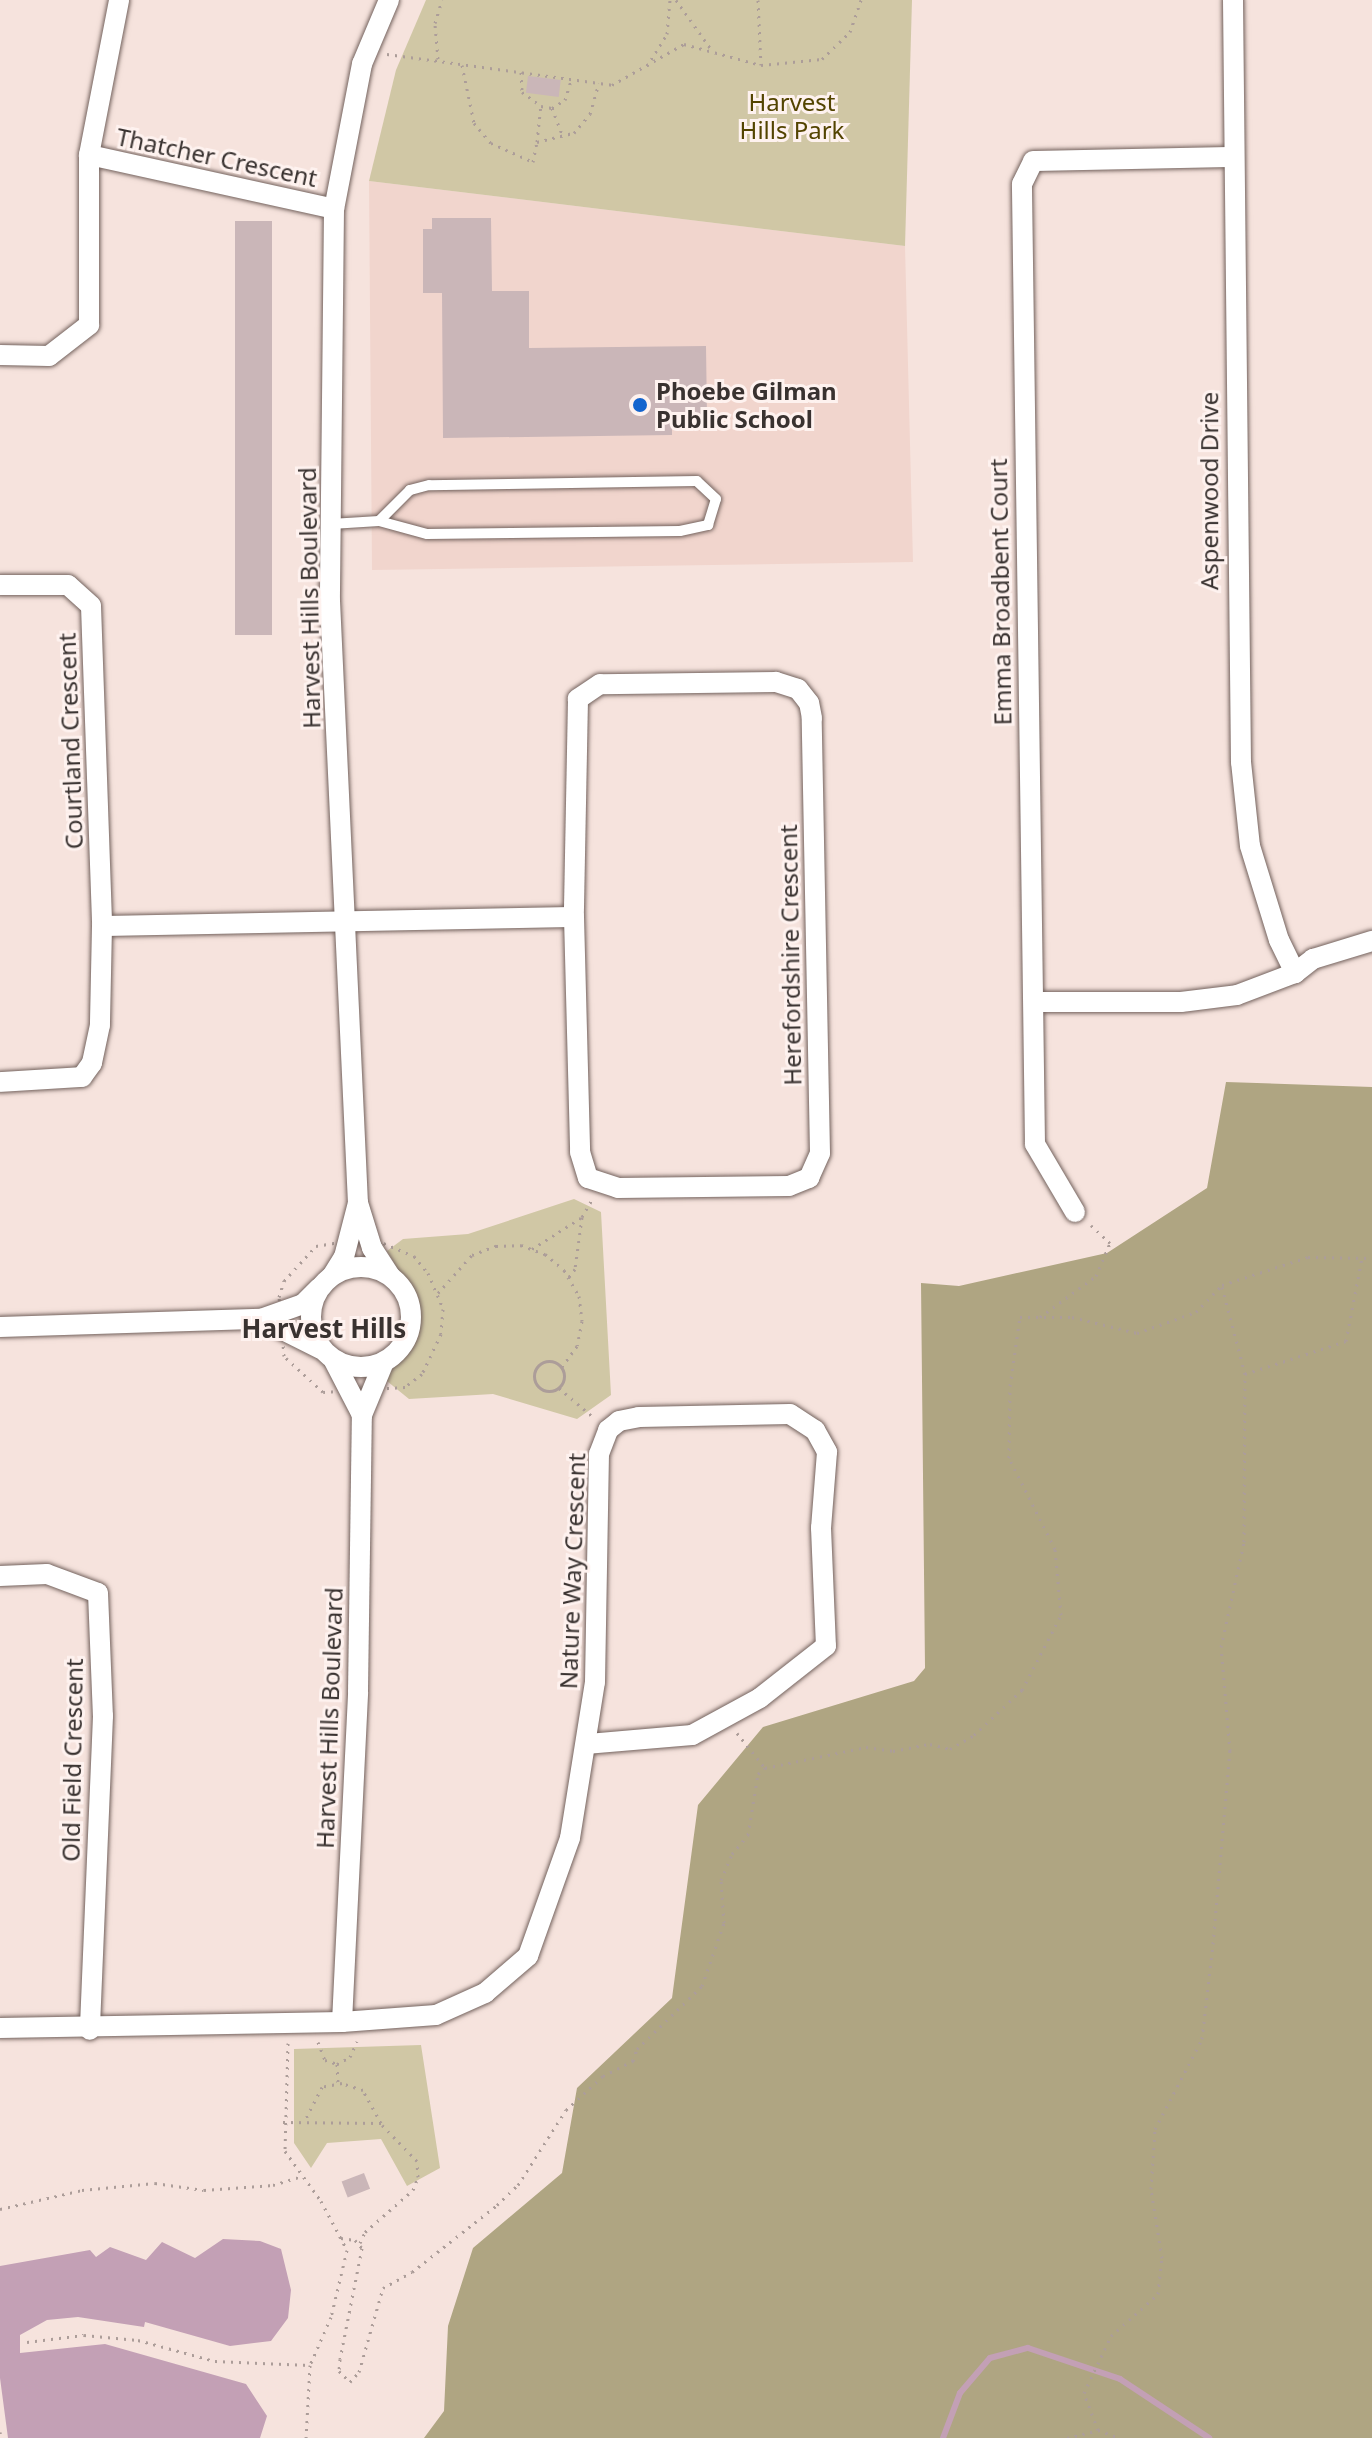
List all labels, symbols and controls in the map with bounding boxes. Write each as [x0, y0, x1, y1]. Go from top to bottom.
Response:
park label: Harvest Hills Park [740, 88, 844, 144]
street label: Thatcher Crescent [114, 122, 320, 192]
place label: Phoebe Gilman Public School [656, 377, 837, 433]
street label: Aspenwood Drive [1195, 392, 1223, 590]
marker: Phoebe Gilman Public School [631, 396, 649, 414]
street label: Emma Broadbent Court [983, 458, 1017, 726]
street label: Harvest Hills Boulevard [292, 467, 326, 729]
street label: Courtland Crescent [52, 632, 88, 850]
street label: Herefordshire Crescent [773, 824, 807, 1086]
district label: Harvest Hills [242, 1313, 406, 1345]
street label: Nature Way Crescent [553, 1452, 591, 1690]
street label: Harvest Hills Boulevard [310, 1587, 348, 1849]
street label: Old Field Crescent [56, 1658, 88, 1862]

